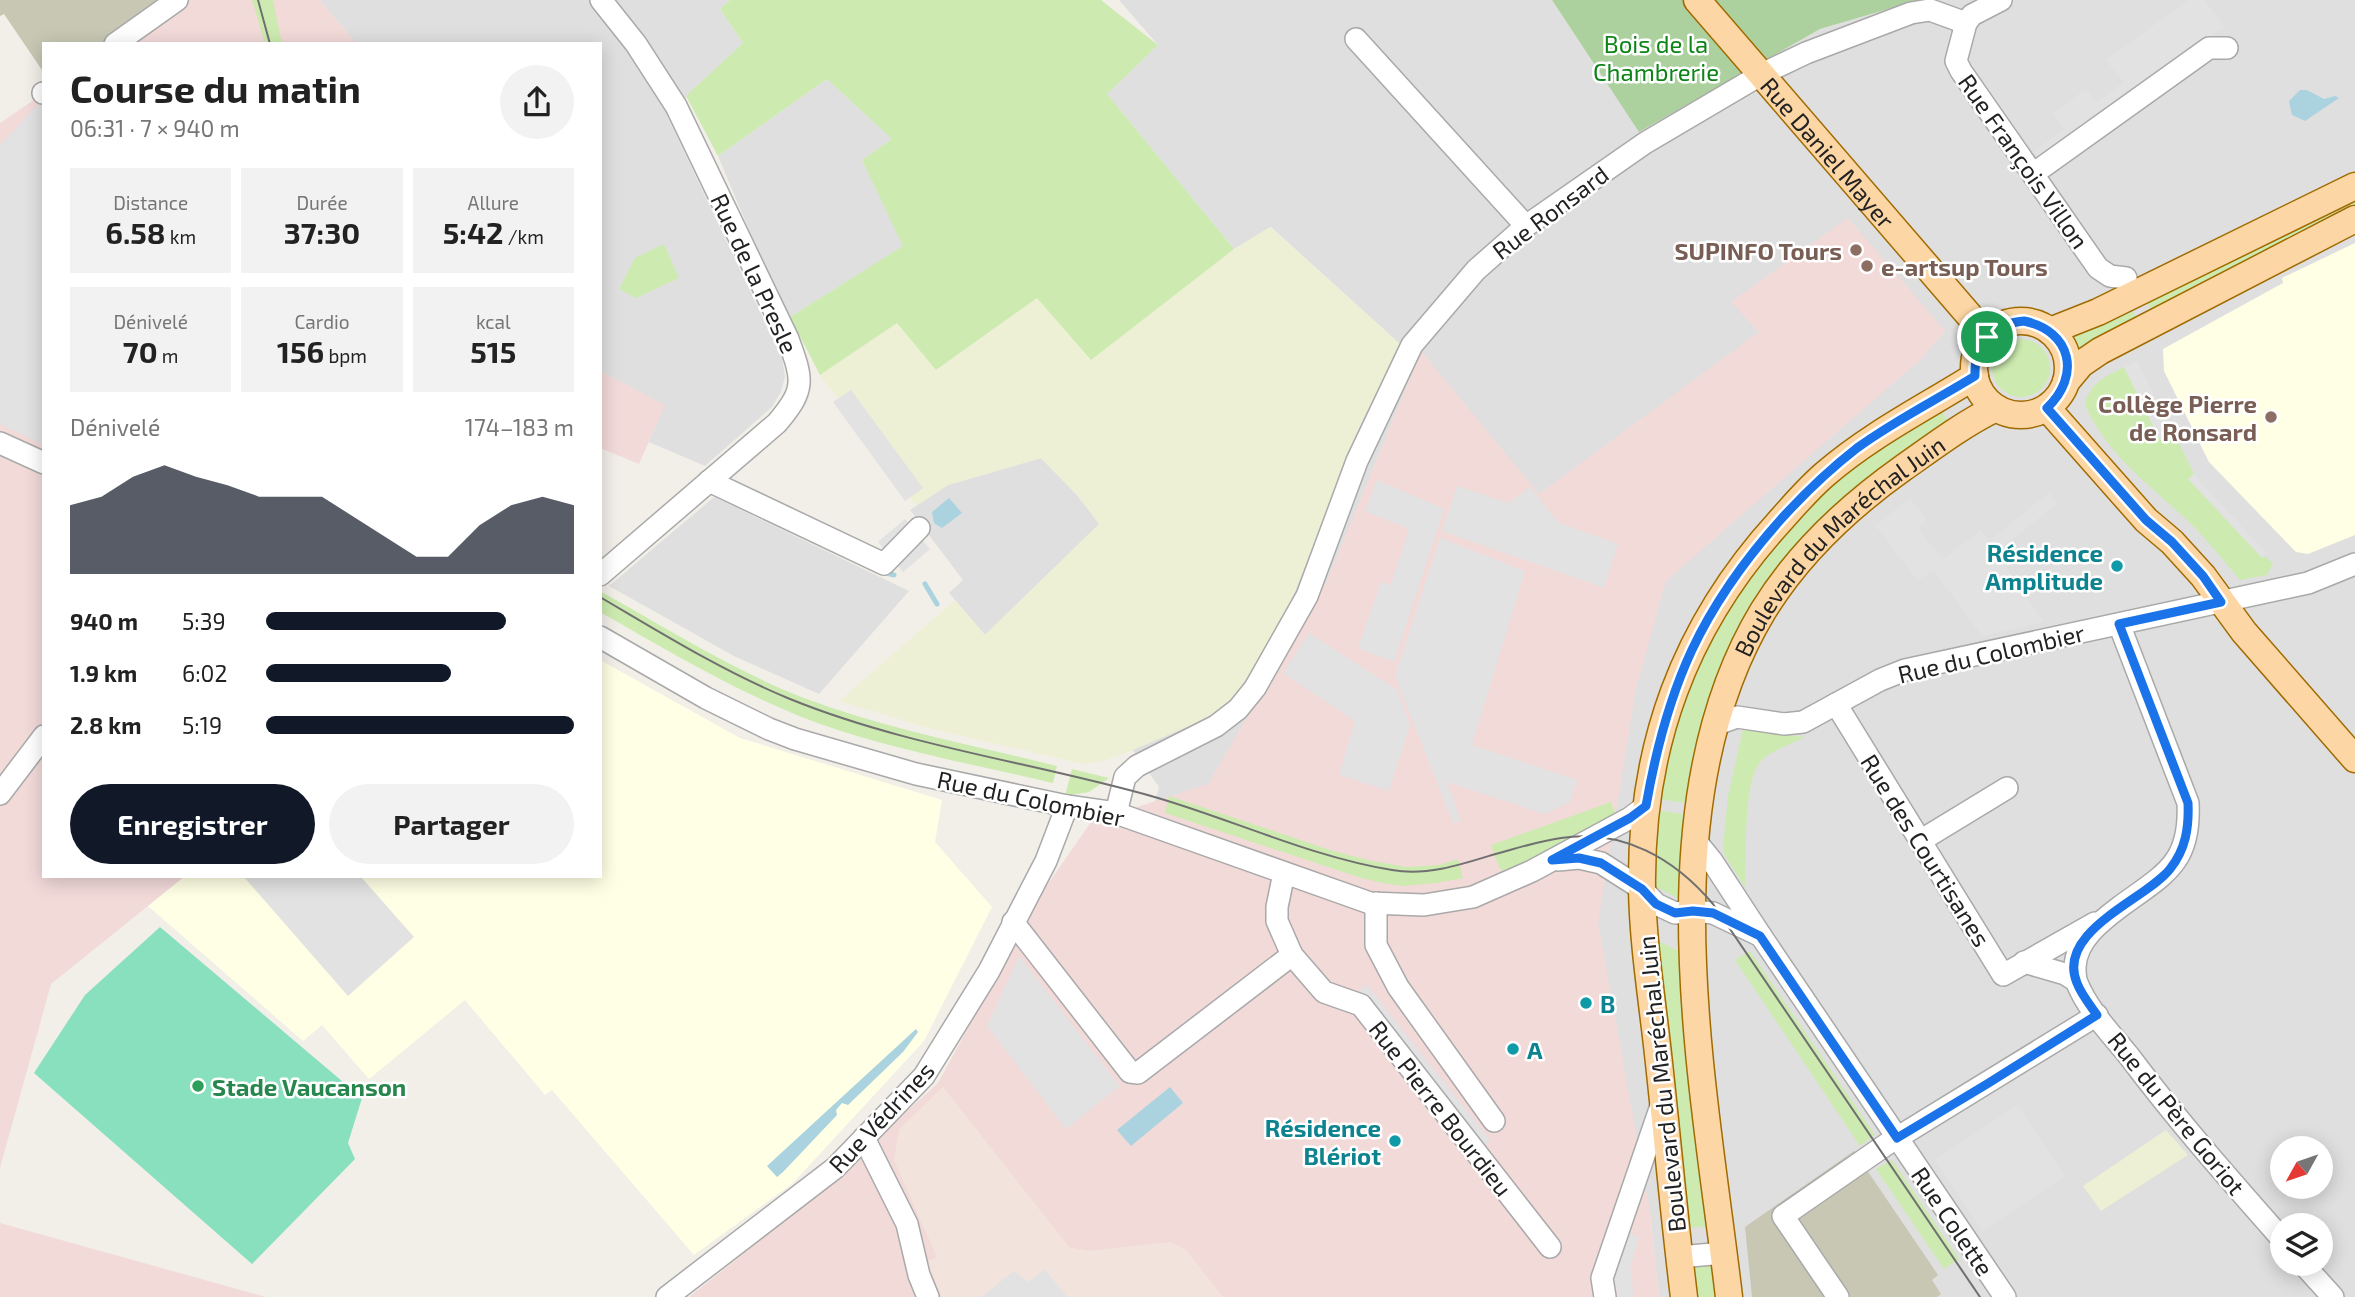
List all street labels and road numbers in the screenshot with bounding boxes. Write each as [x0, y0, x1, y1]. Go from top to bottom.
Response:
street label: Rue François Villon [1952, 68, 2095, 254]
street label: Rue Daniel Mayer [1755, 71, 1902, 234]
street label: Rue Ronsard [1486, 159, 1614, 265]
street label: Rue de la Presle [705, 188, 805, 358]
street label: Boulevard du Maréchal Juin [1727, 429, 1950, 661]
street label: Rue du Colombier [1895, 617, 2088, 689]
street label: Rue des Courtisanes [1855, 749, 1997, 951]
street label: Rue du Colombier [935, 764, 1128, 832]
street label: Boulevard du Maréchal Juin [1631, 934, 1691, 1234]
street label: Rue Pierre Bourdieu [1363, 1014, 1519, 1202]
street label: Rue du Père Goriot [2102, 1026, 2252, 1200]
street label: Rue Védrines [822, 1056, 940, 1178]
street label: Rue Colette [1906, 1161, 2000, 1281]

